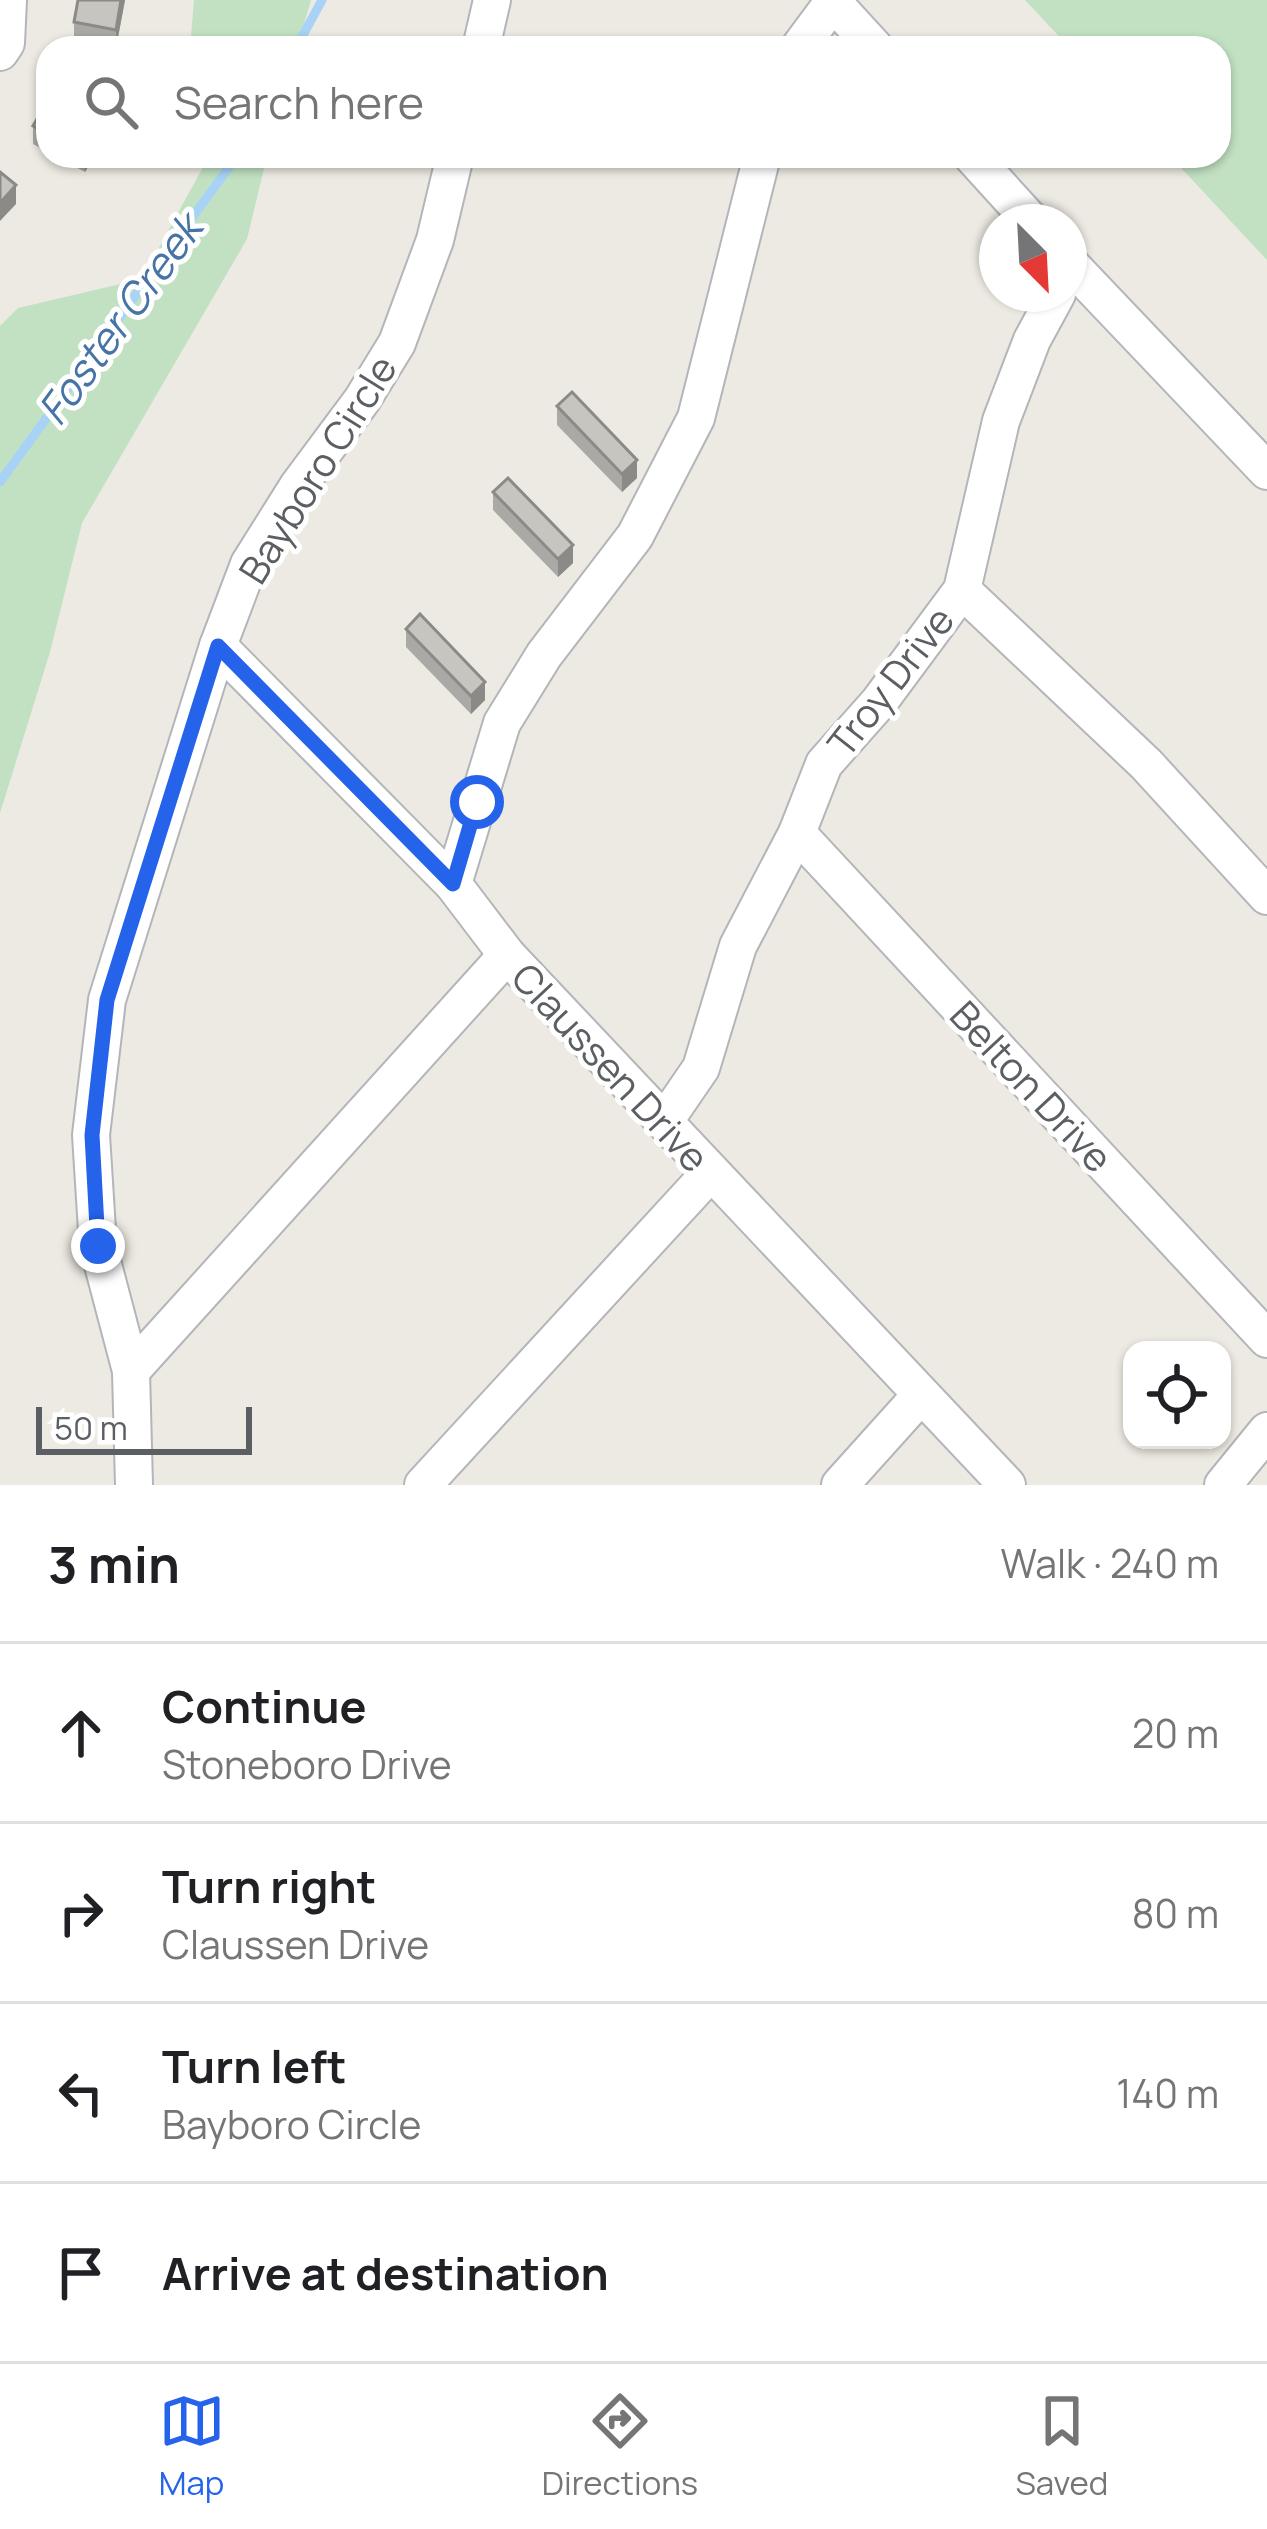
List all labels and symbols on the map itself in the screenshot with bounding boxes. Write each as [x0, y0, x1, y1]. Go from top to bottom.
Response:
water label: Foster Creek [23, 198, 218, 436]
north arrow [979, 204, 1087, 312]
street label: Bayboro Circle [225, 345, 409, 593]
street label: Troy Drive [814, 595, 966, 767]
route start [450, 775, 504, 829]
street label: Claussen Drive [500, 951, 722, 1183]
street label: Belton Drive [939, 989, 1125, 1183]
route end [71, 1219, 125, 1273]
scale bar [36, 1401, 252, 1454]

